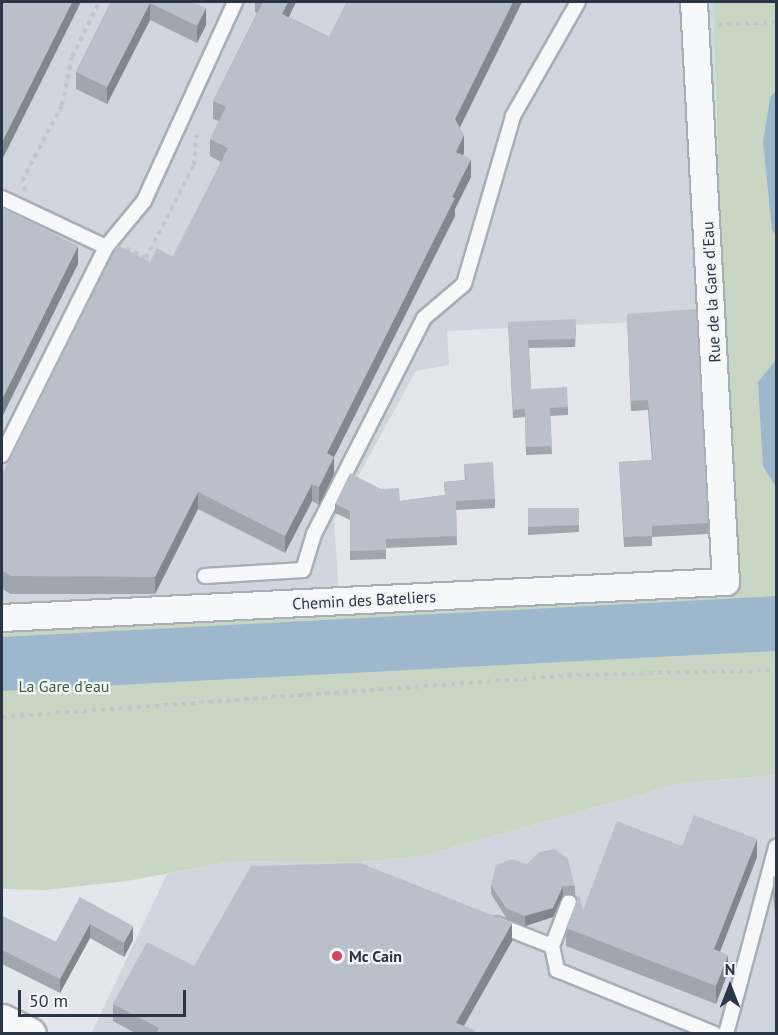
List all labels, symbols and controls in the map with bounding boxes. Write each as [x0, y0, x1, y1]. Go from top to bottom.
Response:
street label: Rue de la Gare d'Eau [698, 221, 724, 363]
street label: Chemin des Bateliers [292, 587, 436, 613]
park label: La Gare d'eau [19, 676, 109, 696]
place label: Mc Cain [349, 946, 403, 966]
marker: Mc Cain [330, 949, 344, 963]
north arrow [700, 957, 760, 1017]
text: N [725, 959, 735, 979]
scale bar [21, 978, 189, 1016]
text: 50 m [29, 989, 68, 1012]

